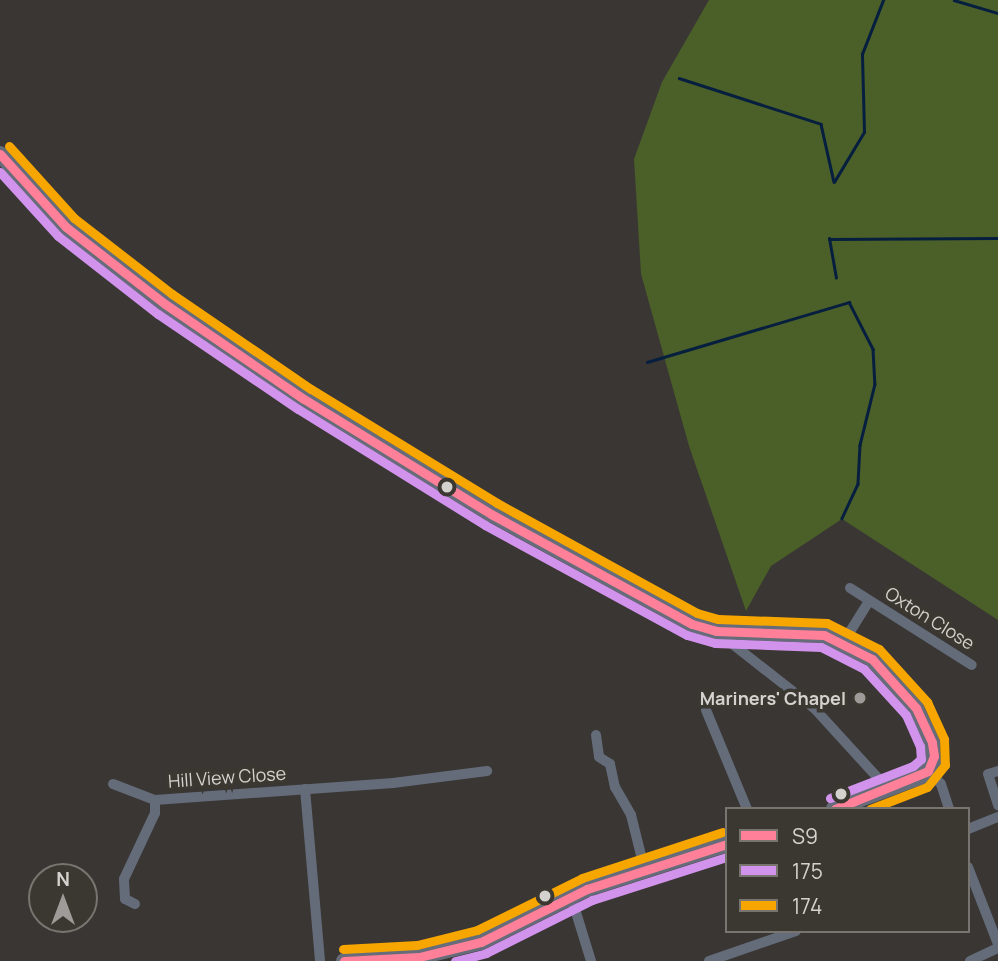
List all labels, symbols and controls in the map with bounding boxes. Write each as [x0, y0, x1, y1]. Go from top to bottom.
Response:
unlabelled marker [440, 480, 454, 494]
street label: Oxton Close [881, 582, 979, 654]
place label: Mariners' Chapel [700, 687, 846, 709]
marker: Mariners' Chapel [852, 690, 868, 706]
street label: Hill View Close [167, 762, 287, 792]
unlabelled marker [834, 787, 848, 801]
legend [725, 807, 970, 933]
text: S9 [792, 822, 818, 850]
text: 175 [792, 857, 823, 885]
north arrow [28, 863, 98, 933]
text: N [56, 866, 70, 892]
unlabelled marker [538, 889, 552, 903]
text: 174 [792, 892, 822, 920]

